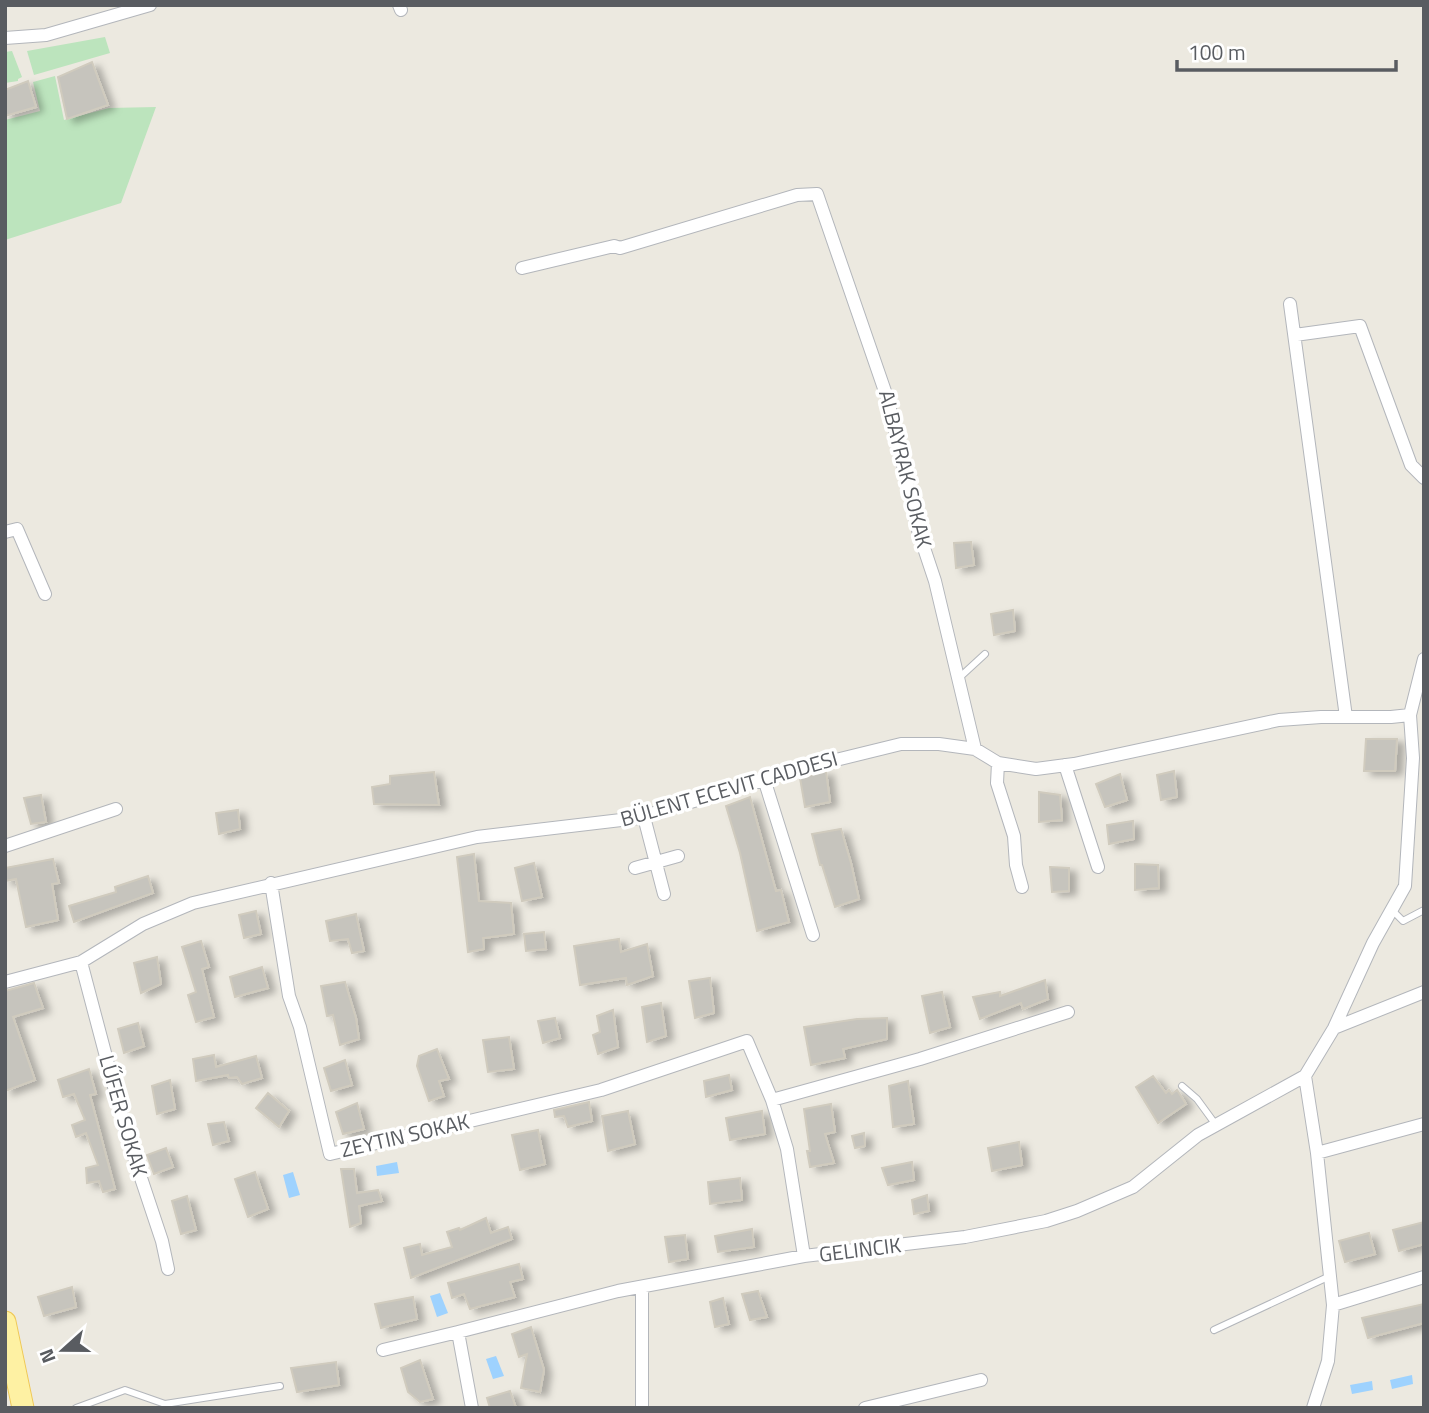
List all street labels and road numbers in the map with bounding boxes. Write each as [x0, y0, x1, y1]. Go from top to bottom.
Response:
street label: ALBAYRAK SOKAK [871, 386, 941, 551]
street label: BÜLENT ECEVIT CADDESI [616, 742, 841, 834]
street label: LŰFER SOKAK [91, 1051, 157, 1180]
street label: ZEYTIN SOKAK [337, 1105, 472, 1165]
street label: GELINCIK [817, 1228, 903, 1270]

